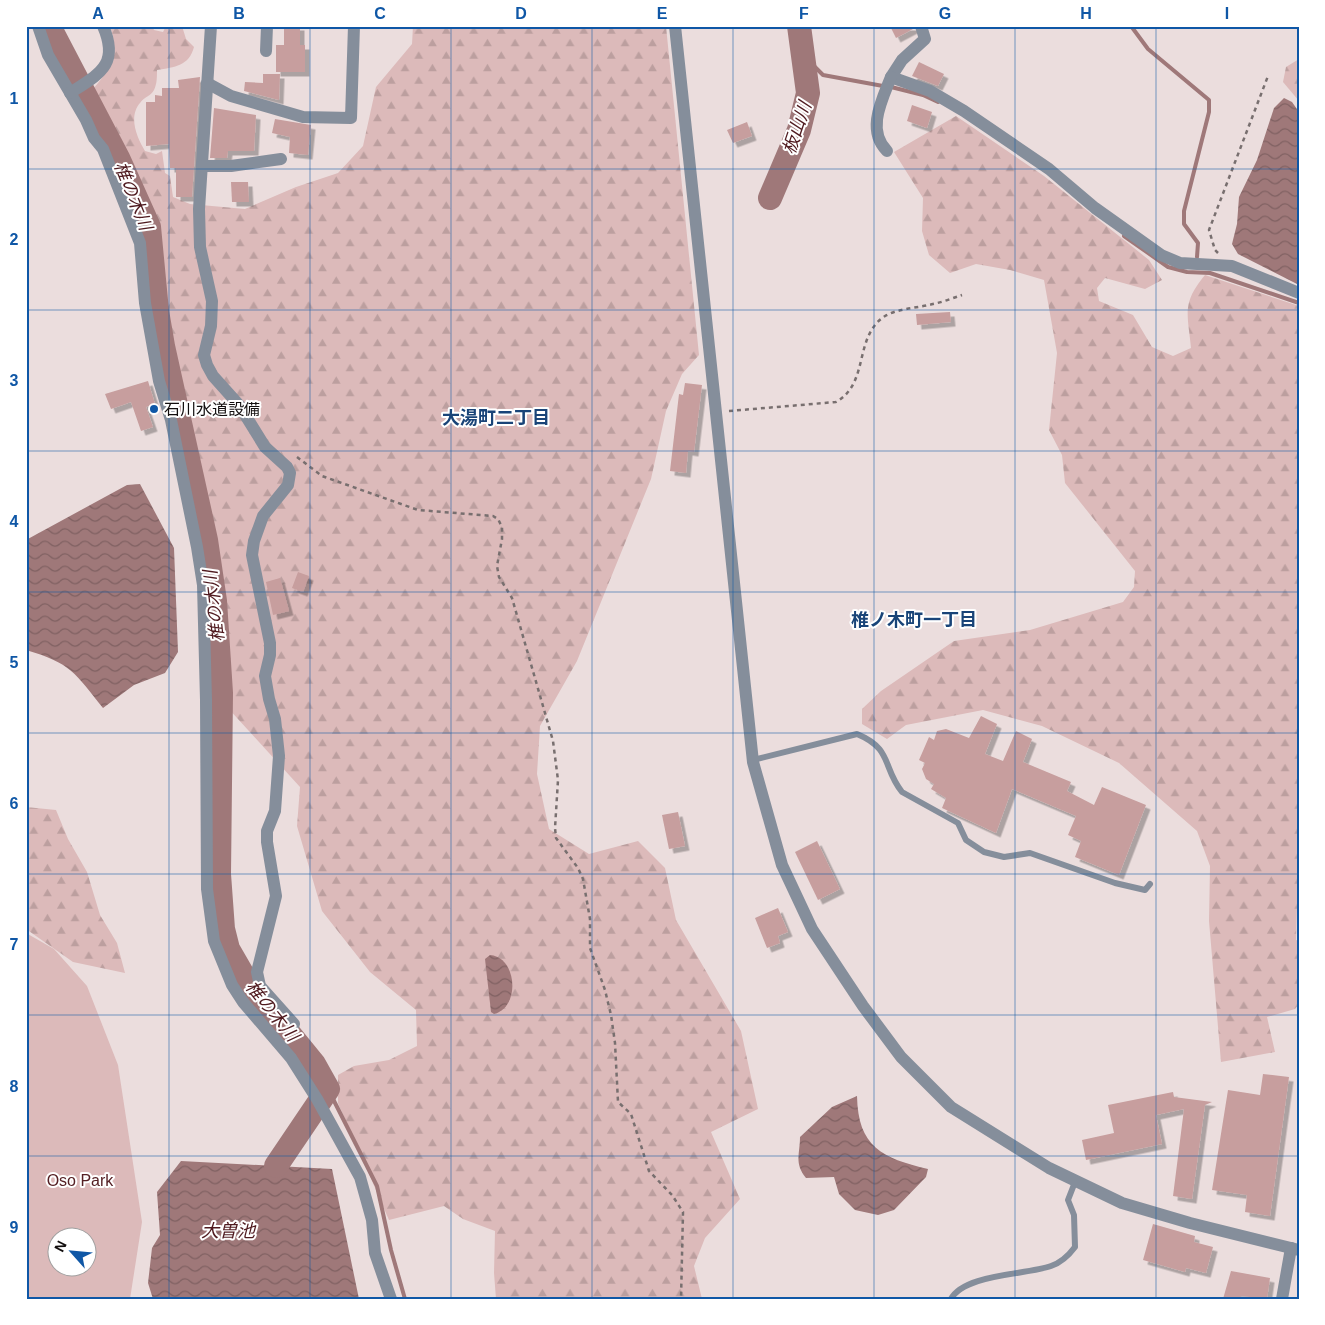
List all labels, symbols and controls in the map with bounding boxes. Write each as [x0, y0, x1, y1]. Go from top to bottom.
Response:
text: A [92, 5, 104, 22]
text: B [233, 5, 245, 22]
text: C [374, 5, 386, 22]
text: D [515, 5, 527, 22]
text: E [657, 5, 668, 22]
text: F [799, 5, 809, 22]
text: G [939, 5, 951, 22]
text: H [1080, 5, 1092, 22]
text: I [1225, 5, 1229, 22]
text: 1 [10, 90, 19, 107]
water label: 板山川 [779, 97, 816, 157]
water label: 椎の木川 [110, 159, 157, 235]
text: 2 [10, 231, 19, 248]
text: 3 [10, 372, 19, 389]
place label: 石川水道設備 [164, 401, 260, 418]
marker: 石川水道設備 [148, 403, 160, 415]
district label: 大湯町二丁目 [442, 408, 550, 428]
text: 4 [10, 513, 19, 530]
water label: 椎の木川 [200, 567, 228, 643]
district label: 椎ノ木町一丁目 [851, 610, 977, 630]
text: 5 [10, 654, 19, 671]
text: 6 [10, 795, 19, 812]
text: 7 [10, 936, 19, 953]
water label: 椎の木川 [242, 977, 304, 1047]
text: 8 [10, 1078, 19, 1095]
park label: Oso Park [47, 1172, 114, 1189]
text: 9 [10, 1219, 19, 1236]
water label: 大曽池 [201, 1221, 257, 1241]
north arrow [48, 1228, 98, 1278]
text: N [51, 1238, 70, 1254]

